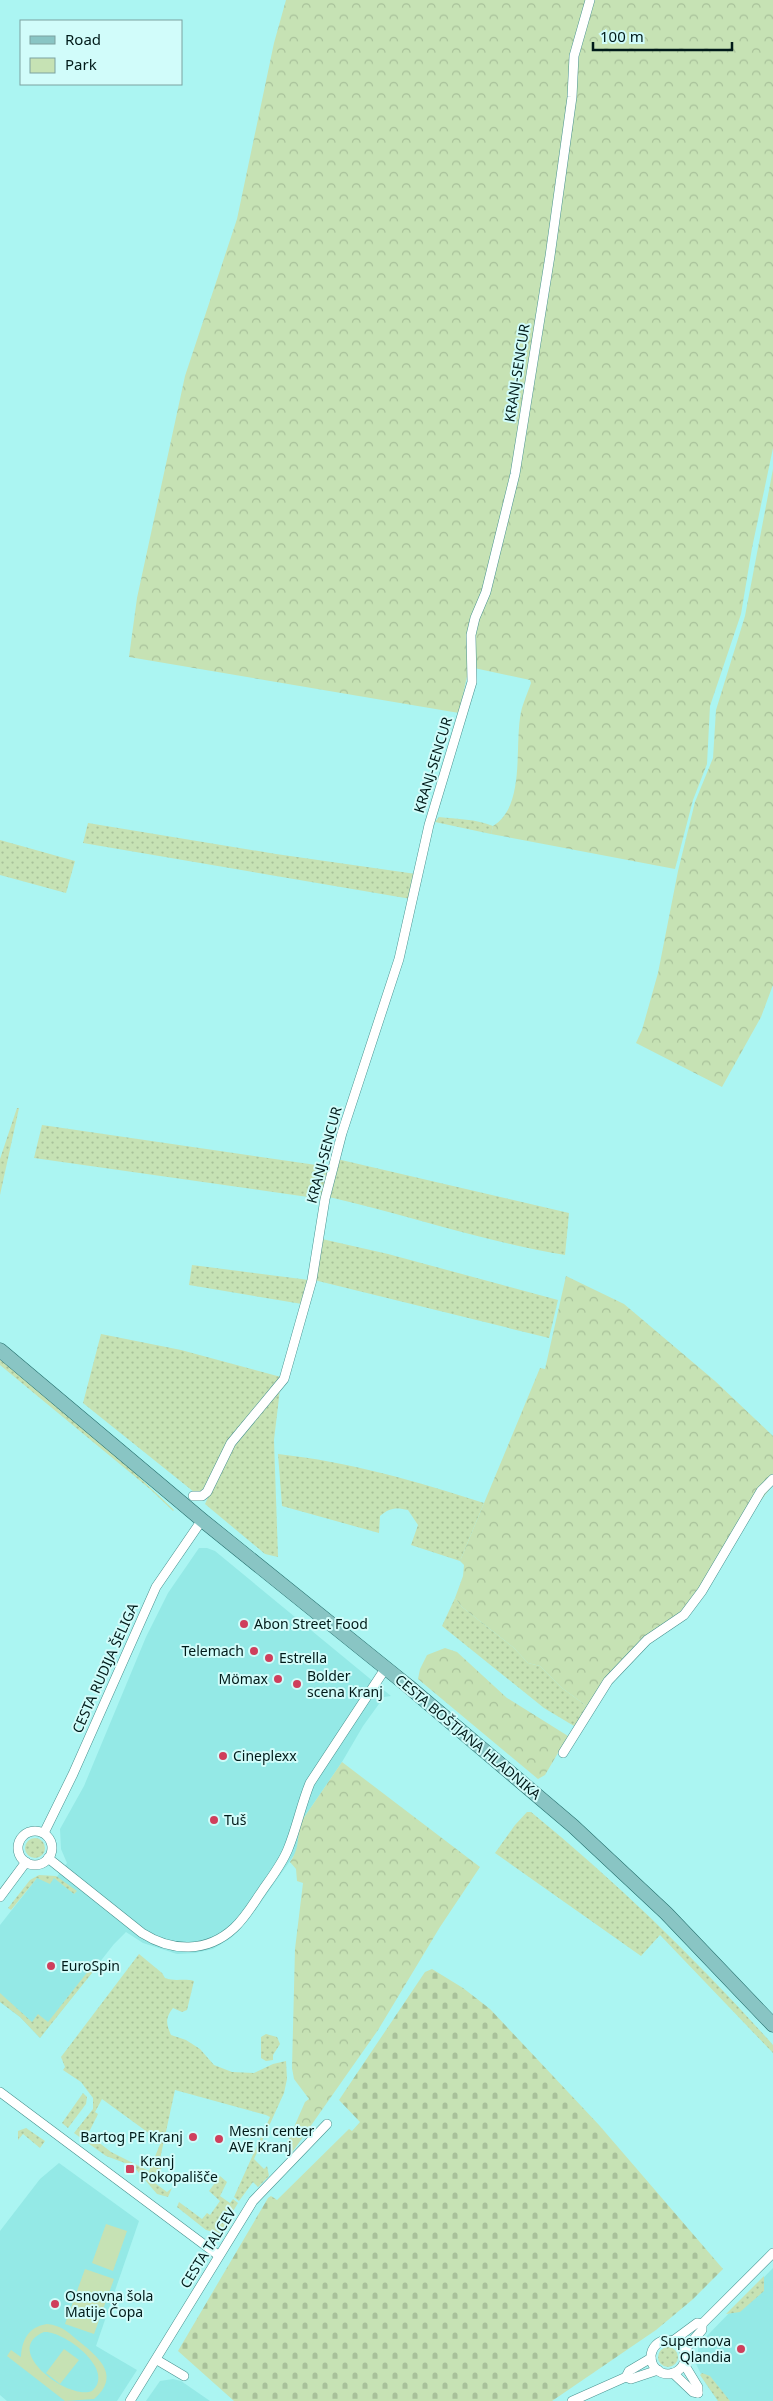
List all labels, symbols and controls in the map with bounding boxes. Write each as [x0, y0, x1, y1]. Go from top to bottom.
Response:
legend [20, 20, 182, 85]
scale bar [593, 20, 732, 52]
text: 100 m [600, 26, 644, 46]
text: Road [65, 29, 101, 49]
text: Park [65, 54, 97, 74]
street label: KRANJ-SENCUR [499, 322, 534, 423]
street label: KRANJ-SENCUR [409, 714, 456, 815]
street label: KRANJ-SENCUR [302, 1104, 346, 1205]
street label: CESTA RUDIJA ŠELIGA [67, 1600, 142, 1736]
place label: Abon Street Food [254, 1614, 368, 1633]
marker: Abon Street Food [238, 1618, 250, 1630]
place label: Telemach [181, 1641, 244, 1660]
marker: Telemach [248, 1645, 260, 1657]
place label: Estrella [279, 1648, 327, 1667]
marker: Estrella [263, 1652, 275, 1664]
place label: Bolder scena Kranj [307, 1666, 383, 1701]
place label: Mömax [218, 1669, 269, 1688]
street label: CESTA BOŠTJANA HLADNIKA [391, 1670, 545, 1803]
marker: Mömax [272, 1673, 284, 1685]
marker: Bolder scena Kranj [291, 1678, 303, 1690]
place label: Cineplexx [233, 1746, 297, 1765]
marker: Cineplexx [217, 1750, 229, 1762]
place label: Tuš [224, 1810, 247, 1829]
marker: Tuš [208, 1814, 220, 1826]
place label: EuroSpin [61, 1956, 120, 1975]
marker: EuroSpin [45, 1960, 57, 1972]
place label: Mesni center AVE Kranj [229, 2121, 314, 2156]
place label: Bartog PE Kranj [80, 2127, 183, 2146]
marker: Bartog PE Kranj [187, 2131, 199, 2143]
marker: Mesni center AVE Kranj [213, 2133, 225, 2145]
place label: Kranj Pokopališče [140, 2151, 218, 2186]
marker: Kranj Pokopališče [124, 2163, 136, 2175]
street label: CESTA TALCEV [175, 2203, 240, 2292]
place label: Osnovna šola Matije Čopa [65, 2286, 153, 2321]
marker: Osnovna šola Matije Čopa [49, 2298, 61, 2310]
place label: Supernova Qlandia [661, 2331, 731, 2366]
marker: Supernova Qlandia [735, 2343, 747, 2355]

